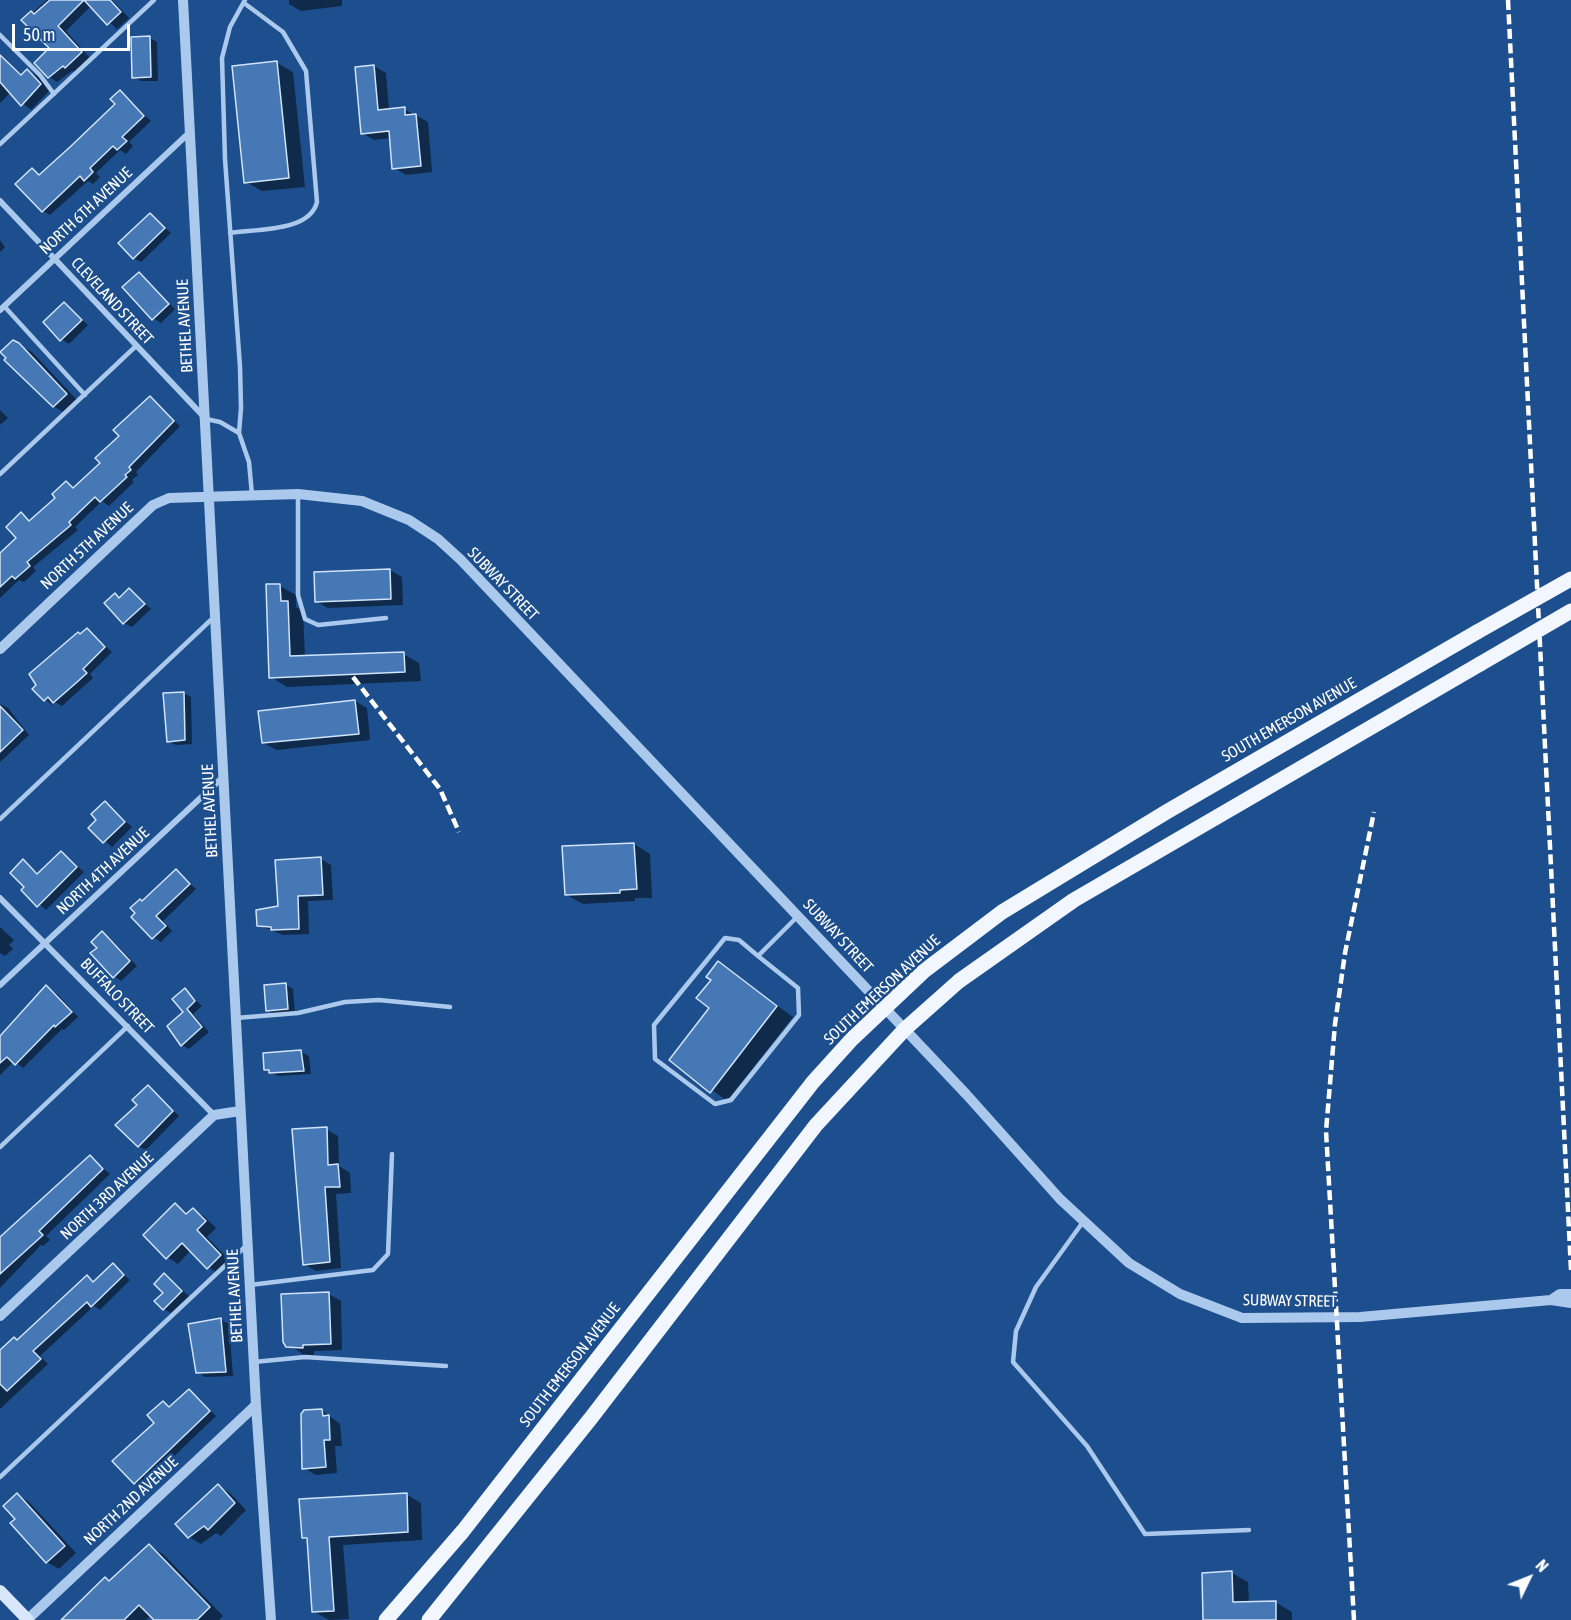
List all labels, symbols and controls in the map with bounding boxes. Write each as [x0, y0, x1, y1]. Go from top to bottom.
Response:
scale bar [15, 12, 134, 50]
text: 50 m [23, 24, 55, 45]
street label: NORTH 6TH AVENUE [36, 163, 136, 259]
street label: CLEVELAND STREET [67, 254, 157, 348]
street label: BETHEL AVENUE [173, 279, 197, 373]
street label: NORTH 5TH AVENUE [37, 498, 137, 594]
street label: SUBWAY STREET [464, 544, 542, 624]
street label: SOUTH EMERSON AVENUE [1218, 674, 1360, 766]
street label: BETHEL AVENUE [198, 764, 222, 858]
street label: NORTH 4TH AVENUE [53, 823, 153, 919]
street label: SUBWAY STREET [799, 895, 877, 977]
street label: SOUTH EMERSON AVENUE [820, 931, 944, 1049]
street label: BUFFALO STREET [76, 954, 158, 1038]
street label: NORTH 3RD AVENUE [57, 1148, 157, 1244]
street label: BETHEL AVENUE [223, 1249, 247, 1343]
street label: SUBWAY STREET [1243, 1291, 1337, 1311]
street label: SOUTH EMERSON AVENUE [516, 1299, 624, 1431]
street label: NORTH 2ND AVENUE [80, 1453, 182, 1549]
north arrow [1499, 1548, 1559, 1608]
text: N [1532, 1556, 1552, 1575]

